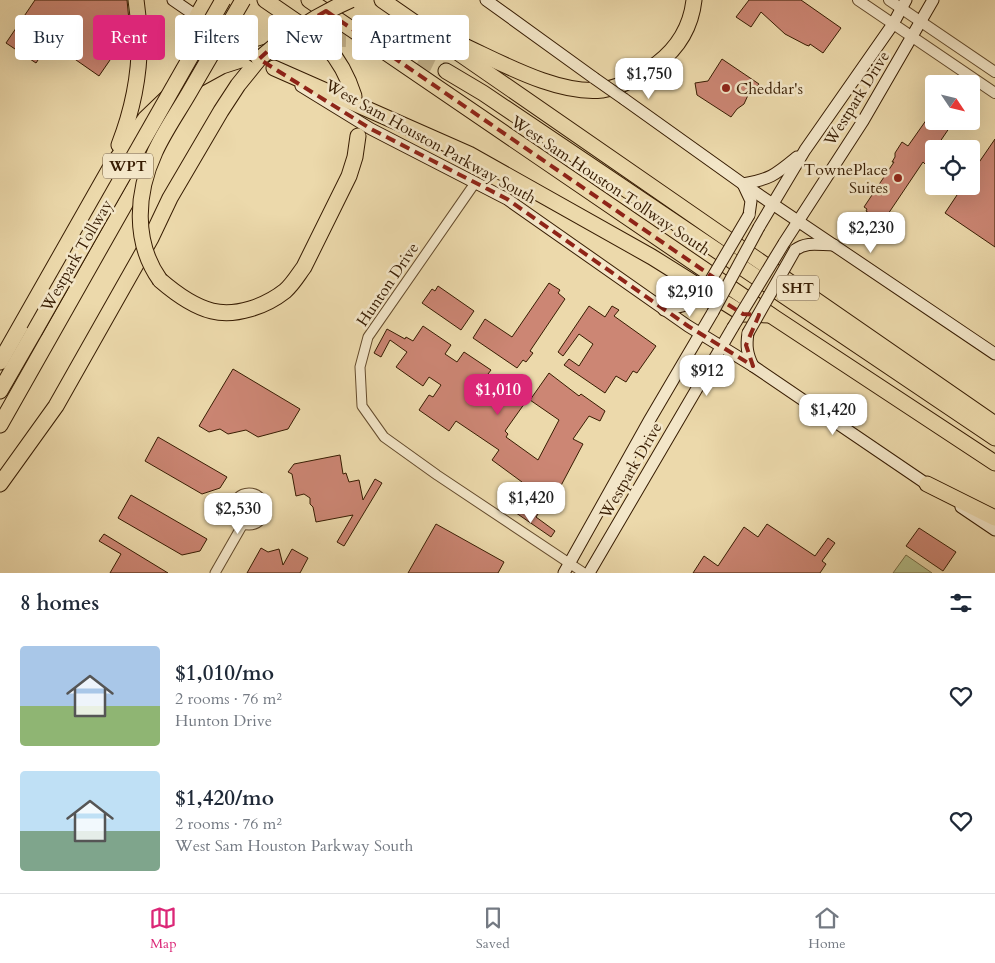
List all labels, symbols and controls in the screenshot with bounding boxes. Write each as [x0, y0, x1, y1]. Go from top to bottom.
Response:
chip: Buy [15, 15, 83, 60]
chip: Rent [93, 15, 165, 60]
chip: Filters [175, 15, 258, 60]
chip: New [268, 15, 342, 60]
chip: Apartment [352, 15, 469, 60]
street label: Westpark Drive [818, 47, 895, 151]
pin: $1,750 [608, 58, 690, 100]
text: $1,750 [626, 63, 672, 85]
street label: West Sam Houston Parkway South [320, 74, 540, 209]
north arrow [925, 75, 980, 130]
map controls [925, 75, 980, 195]
place label: Cheddar's [736, 78, 803, 100]
marker: Cheddar's [720, 82, 732, 94]
street label: West Sam Houston Tollway South [506, 110, 715, 261]
button: locate [925, 140, 980, 195]
road number: WPT [103, 154, 153, 178]
place label: TownePlace Suites [803, 159, 888, 199]
marker: TownePlace Suites [892, 172, 904, 184]
street label: Westpark Tollway [35, 195, 118, 317]
pin: $2,230 [830, 212, 912, 254]
text: $2,230 [848, 217, 894, 239]
street label: Hunton Drive [352, 238, 424, 331]
pin: $2,910 [649, 276, 731, 318]
road number: SHT [777, 276, 819, 300]
text: $2,910 [667, 281, 713, 303]
pin: $912 [677, 354, 737, 397]
text: $912 [691, 360, 723, 382]
pin: $1,010 [457, 374, 539, 416]
text: $1,010 [475, 379, 521, 401]
pin: $1,420 [792, 394, 874, 436]
text: $1,420 [810, 399, 856, 421]
street label: Westpark Drive [594, 418, 667, 524]
pin: $1,420 [490, 482, 572, 524]
text: $1,420 [508, 487, 554, 509]
pin: $2,530 [197, 492, 279, 535]
text: $2,530 [215, 498, 261, 520]
text: 8 homes [20, 589, 99, 618]
icon: filters [947, 589, 975, 617]
text: $1,010/mo [175, 659, 274, 688]
icon: home [60, 666, 120, 726]
icon: heart [947, 682, 975, 710]
text: 2 rooms · 76 m² [175, 688, 282, 710]
text: Hunton Drive [175, 710, 272, 732]
text: $1,420/mo [175, 784, 274, 813]
icon: home [60, 791, 120, 851]
icon: heart [947, 807, 975, 835]
text: 2 rooms · 76 m² [175, 813, 282, 835]
text: West Sam Houston Parkway South [175, 835, 413, 857]
tab: Map [149, 904, 177, 953]
tab: Saved [476, 904, 510, 953]
tab: Home [808, 904, 846, 953]

